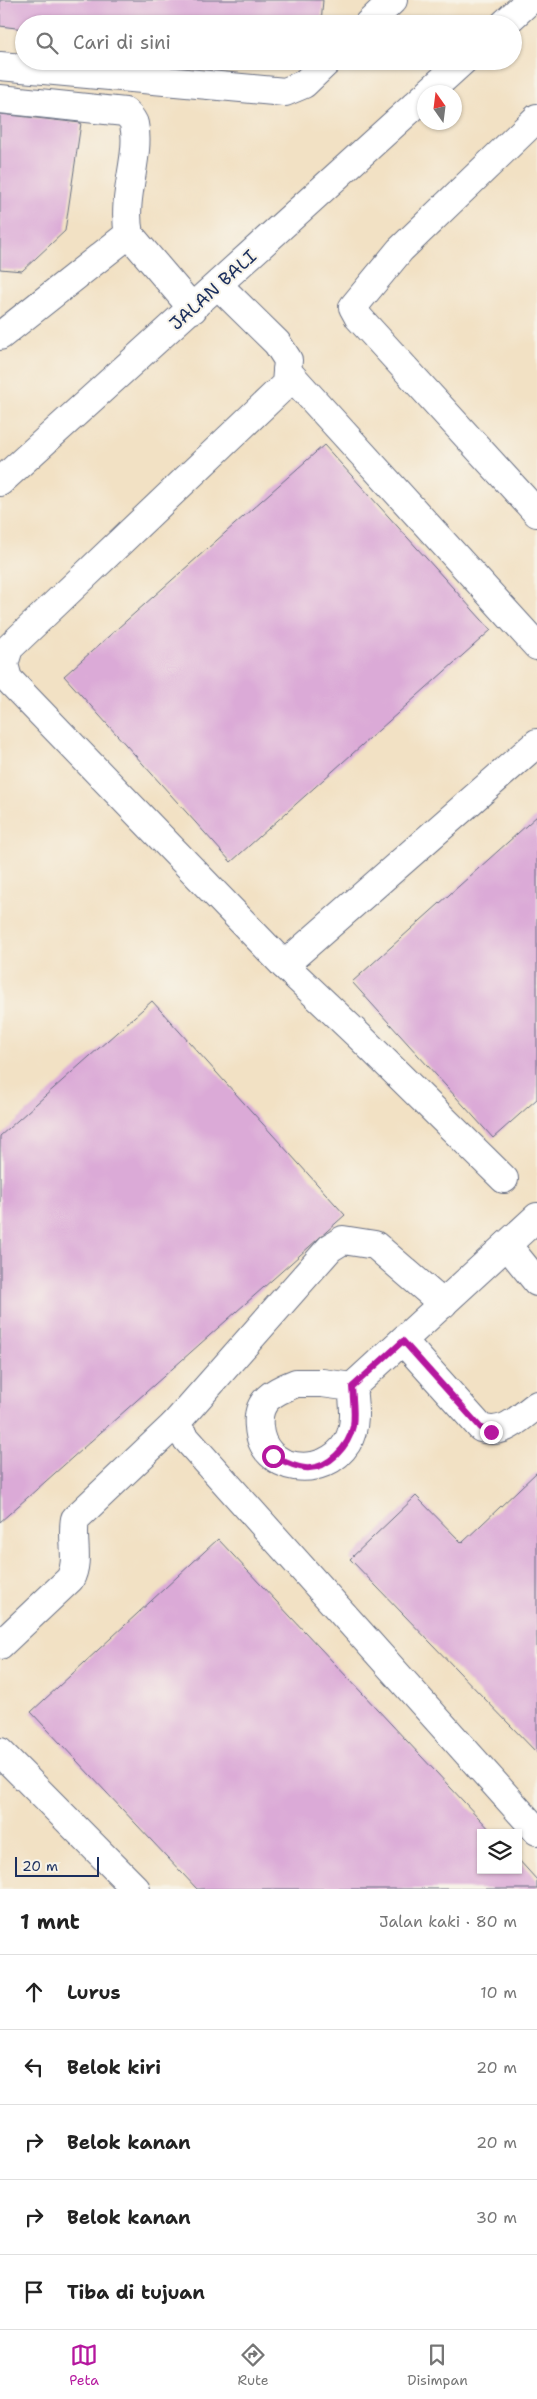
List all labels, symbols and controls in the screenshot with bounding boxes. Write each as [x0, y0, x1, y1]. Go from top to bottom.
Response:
search box [15, 15, 522, 70]
icon: search [33, 29, 61, 57]
text: Cari di sini [73, 30, 171, 55]
north arrow [417, 85, 462, 130]
street label: JALAN BALI [164, 244, 262, 336]
route end [480, 1421, 503, 1444]
route start [262, 1445, 285, 1468]
map controls [477, 1829, 522, 1874]
button: layers [477, 1829, 522, 1874]
scale bar [15, 1854, 99, 1877]
text: 20 m [22, 1857, 58, 1875]
text: 1 mnt [20, 1908, 80, 1936]
text: Jalan kaki · 80 m [379, 1911, 517, 1932]
icon: ahead [20, 1978, 48, 2006]
text: Lurus [67, 1980, 121, 2005]
text: 10 m [480, 1982, 517, 2003]
icon: left [20, 2053, 48, 2081]
text: Belok kiri [67, 2055, 161, 2080]
text: 20 m [476, 2057, 517, 2078]
icon: right [20, 2128, 48, 2156]
text: Belok kanan [67, 2130, 191, 2155]
text: 20 m [476, 2132, 517, 2153]
icon: right [20, 2203, 48, 2231]
text: Belok kanan [67, 2205, 191, 2230]
text: 30 m [476, 2207, 517, 2228]
icon: arrive [20, 2278, 48, 2306]
text: Tiba di tujuan [67, 2280, 205, 2305]
tab: Peta [69, 2341, 99, 2389]
tab: Rute [238, 2341, 269, 2389]
tab: Disimpan [407, 2341, 468, 2389]

